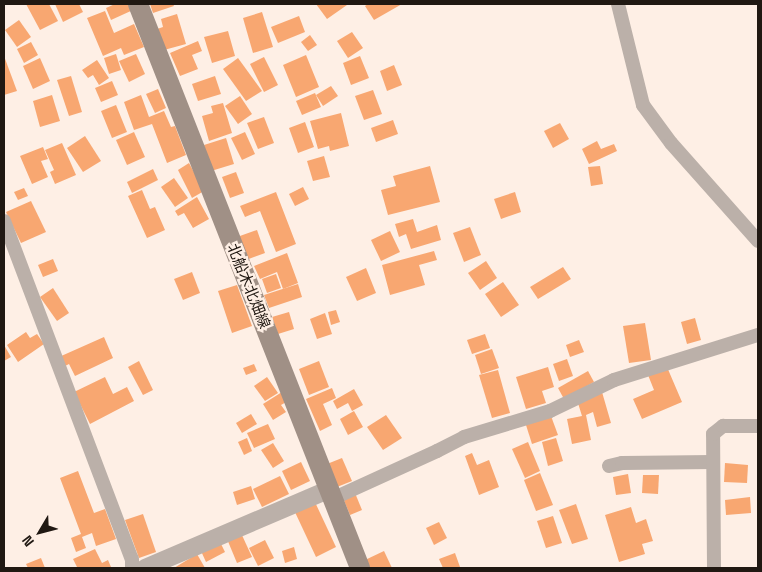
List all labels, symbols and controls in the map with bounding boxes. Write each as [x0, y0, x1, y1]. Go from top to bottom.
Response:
street label: 北船木北畑線 [224, 241, 274, 331]
north arrow [15, 507, 65, 557]
text: N [18, 532, 38, 550]

